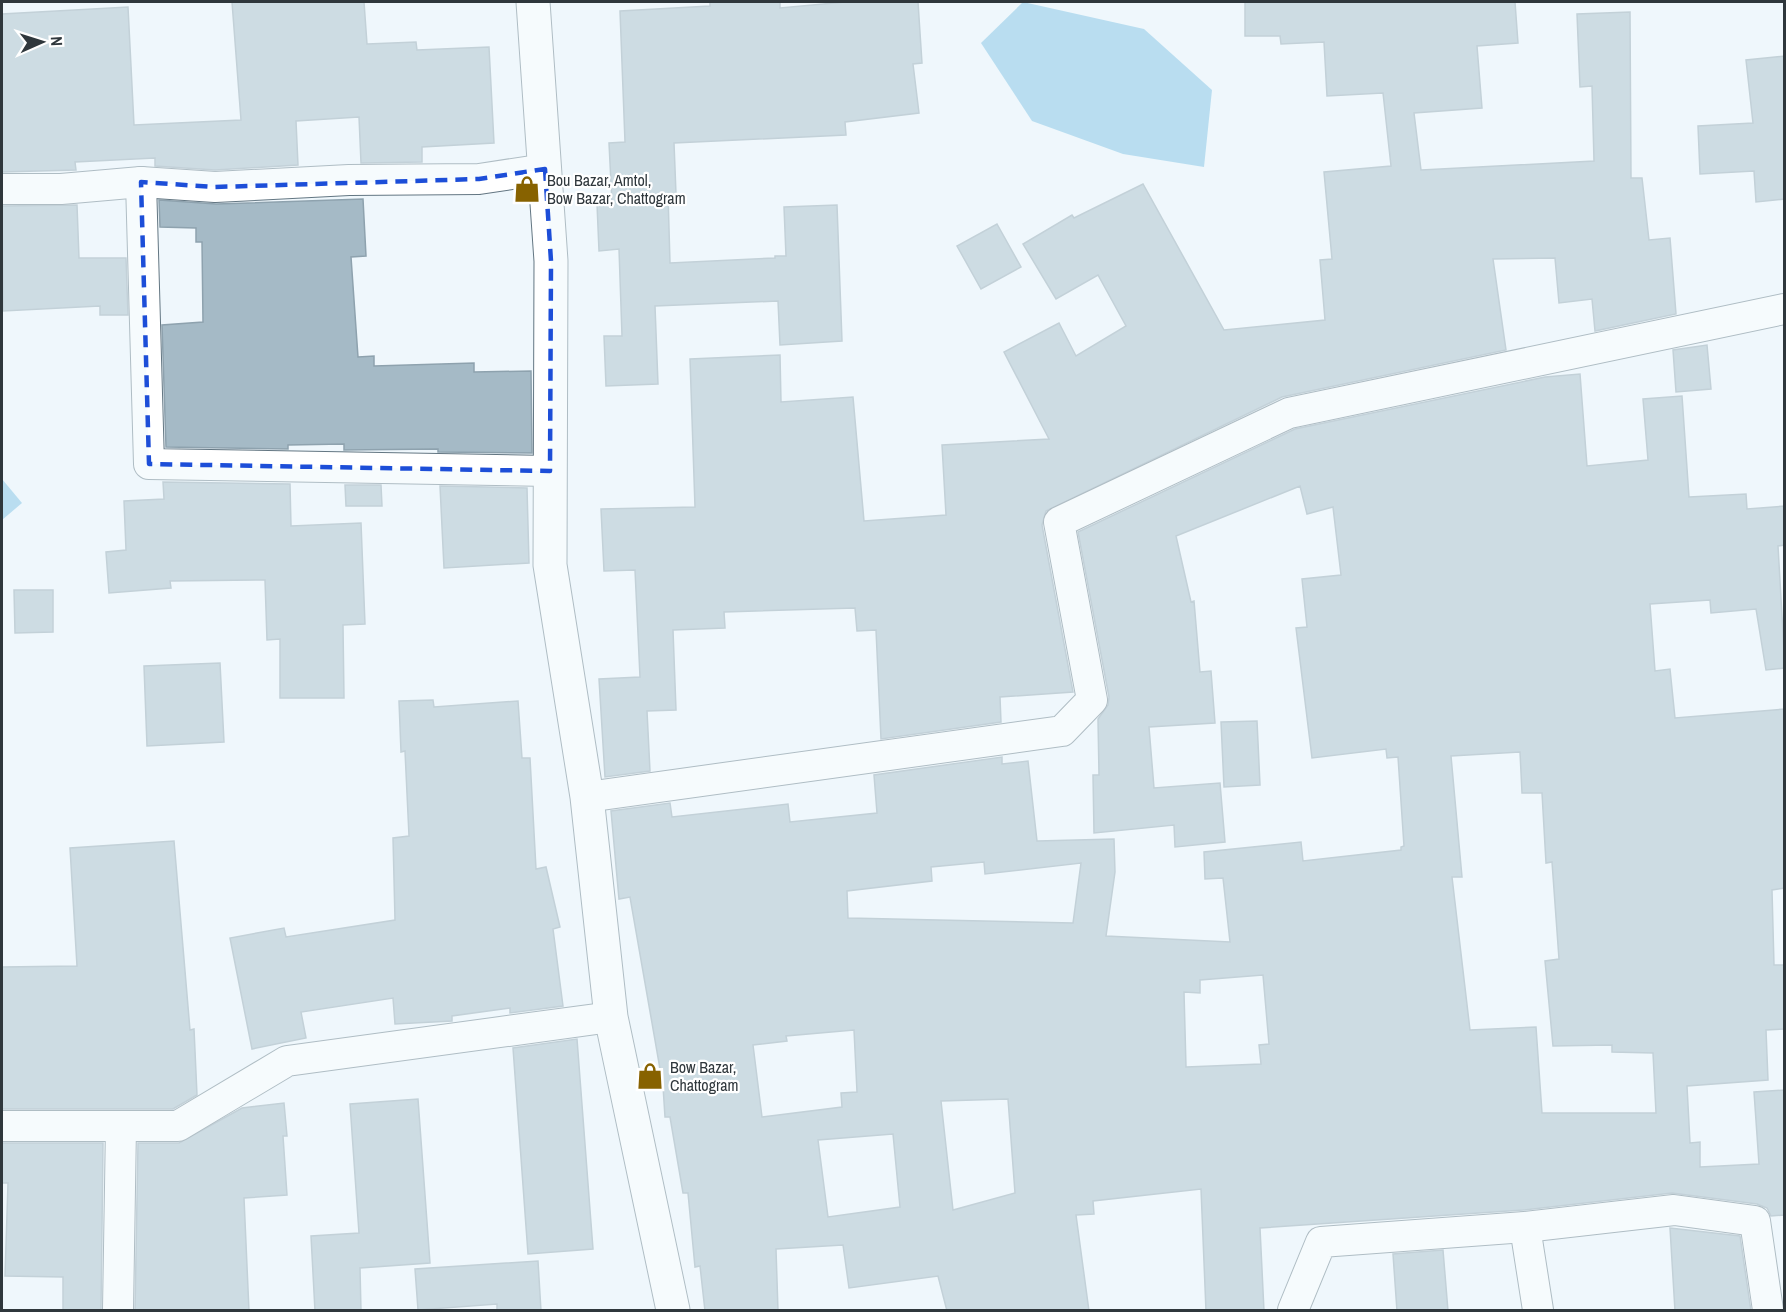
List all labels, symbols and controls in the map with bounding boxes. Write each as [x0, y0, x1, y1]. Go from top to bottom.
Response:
north arrow [12, 12, 72, 72]
text: N [46, 36, 68, 47]
place label: Bou Bazar, Amtol, Bow Bazar, Chattogram [547, 169, 686, 209]
shop icon: Bou Bazar, Amtol, Bow Bazar, Chattogram [512, 174, 542, 204]
place label: Bow Bazar, Chattogram [670, 1056, 739, 1096]
shop icon: Bow Bazar, Chattogram [635, 1061, 665, 1091]

